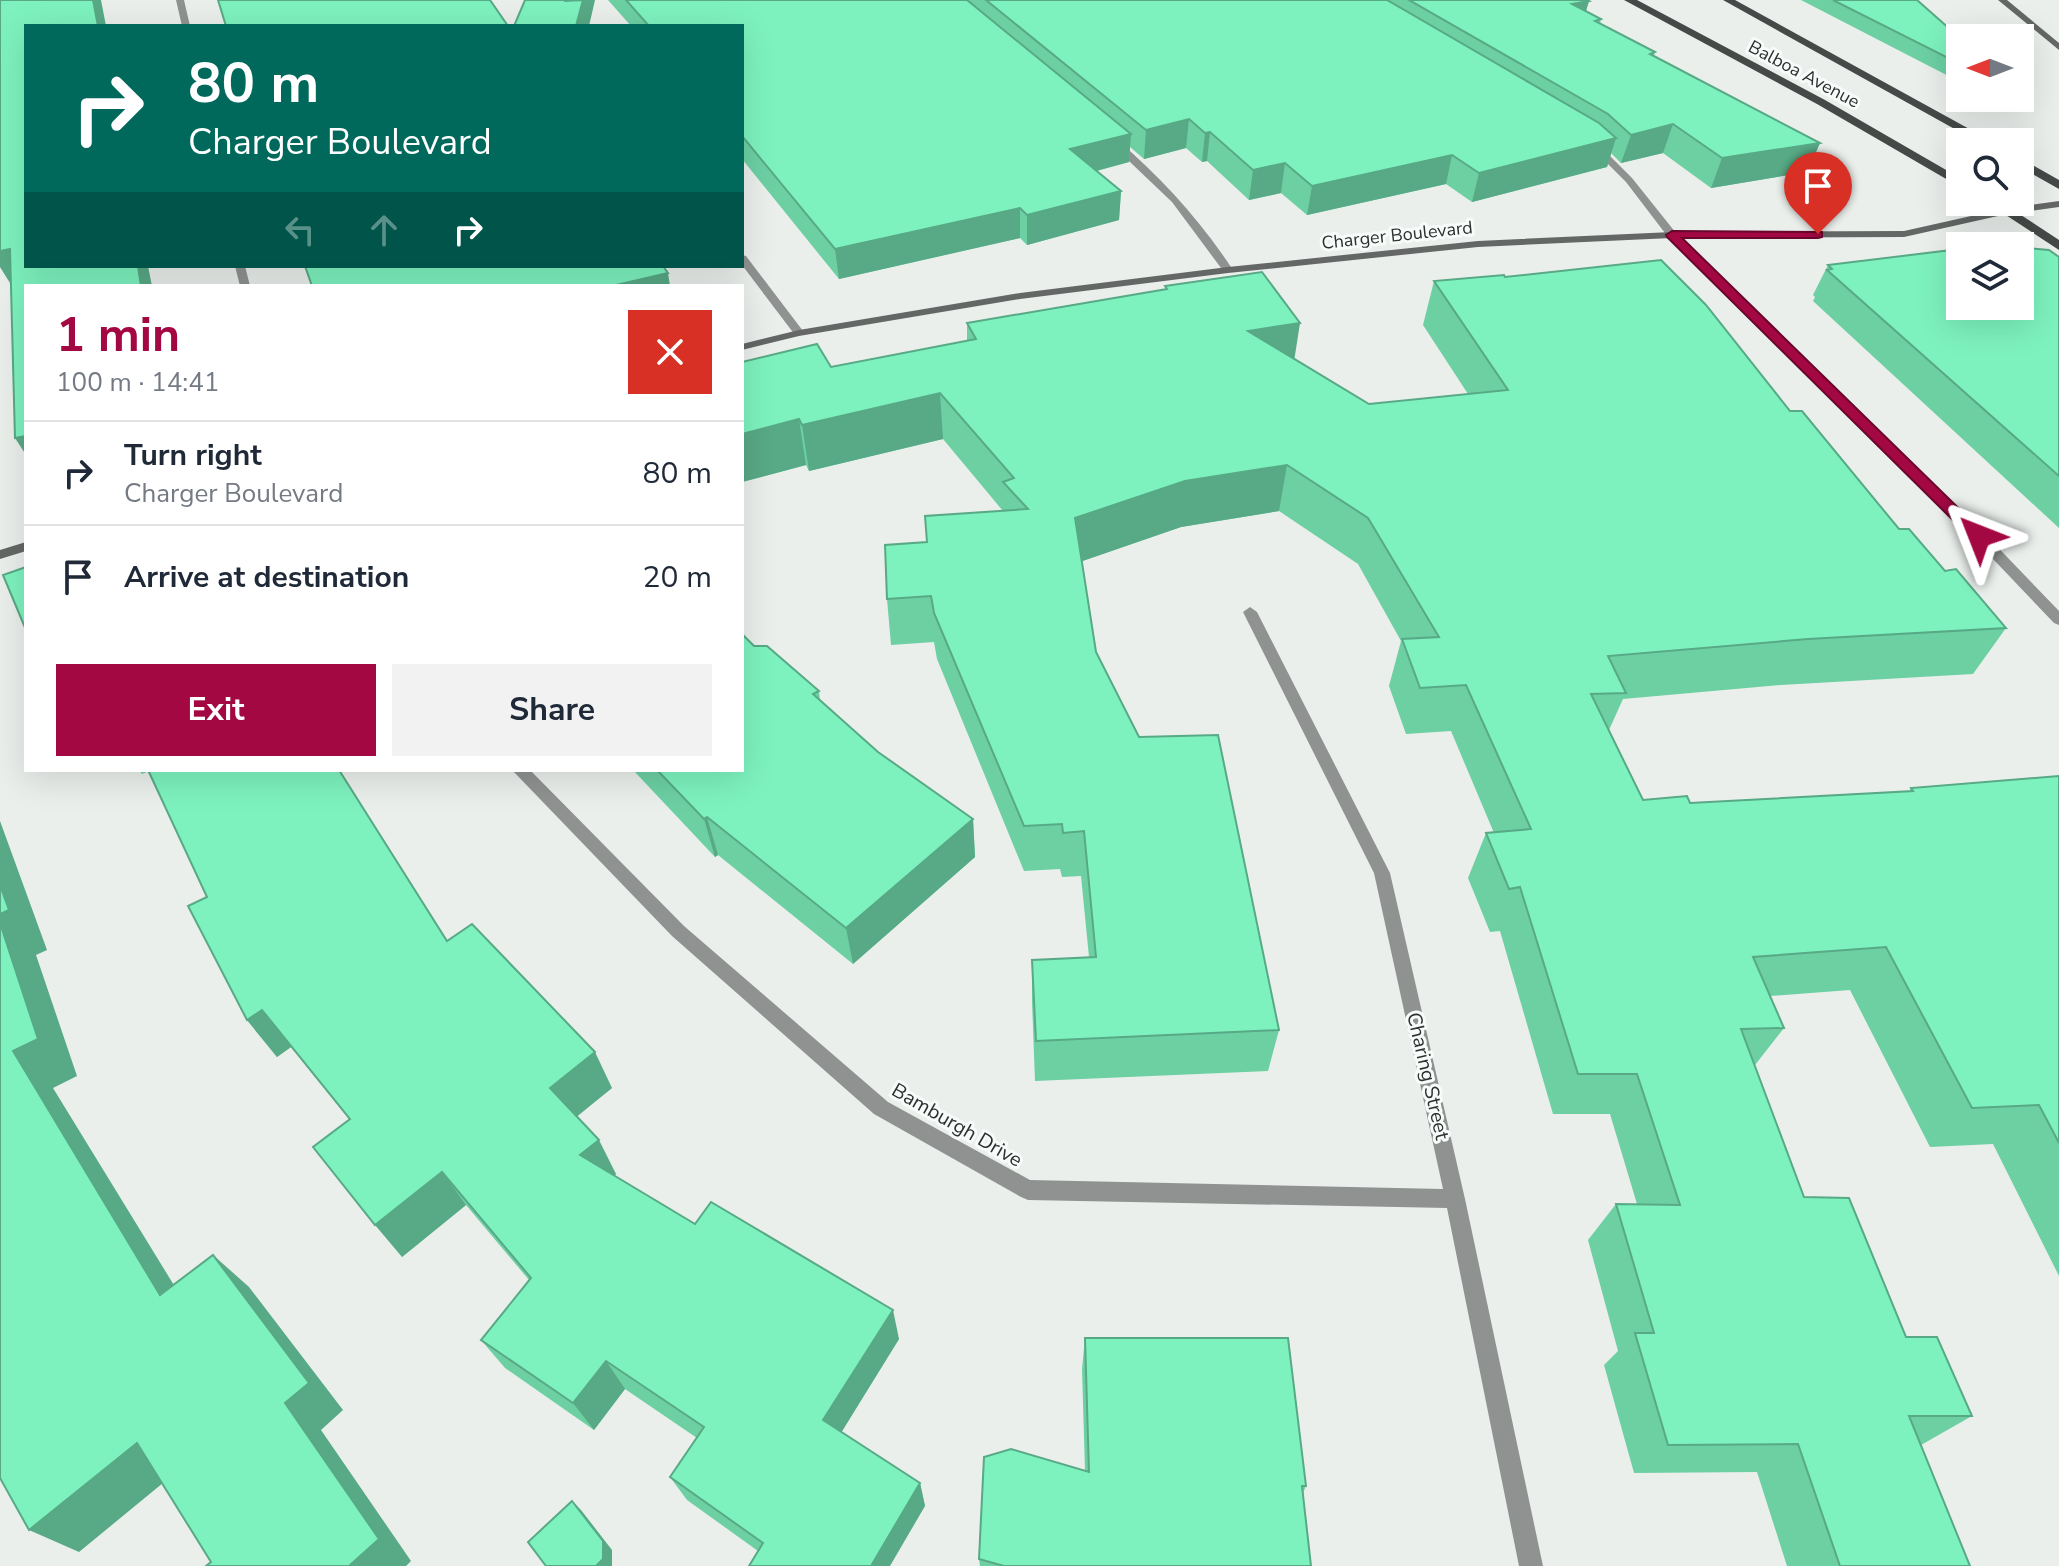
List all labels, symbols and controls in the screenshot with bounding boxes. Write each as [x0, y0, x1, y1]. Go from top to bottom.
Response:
north arrow [1946, 24, 2034, 112]
map controls [1946, 24, 2034, 320]
street label: Balboa Avenue [1744, 35, 1864, 113]
text: 80 m [188, 45, 319, 122]
icon: right [56, 56, 160, 160]
text: Charger Boulevard [188, 118, 492, 167]
button: search [1946, 128, 2034, 216]
pin [1784, 152, 1852, 234]
icon: arrive [1796, 164, 1840, 208]
icon: left [278, 208, 322, 252]
icon: ahead [362, 208, 406, 252]
icon: right [446, 208, 490, 252]
street label: Charger Boulevard [1320, 215, 1474, 255]
button: layers [1946, 232, 2034, 320]
text: 1 min [56, 302, 180, 368]
button: close [628, 310, 712, 394]
text: 100 m · 14:41 [56, 365, 219, 400]
text: Turn right [124, 435, 262, 476]
icon: right [56, 451, 100, 495]
text: 80 m [643, 453, 712, 494]
text: Charger Boulevard [124, 476, 343, 511]
position arrow [1937, 494, 2021, 578]
icon: arrive [56, 555, 100, 599]
text: Arrive at destination [124, 557, 409, 598]
text: 20 m [643, 557, 712, 598]
button: Exit [56, 664, 376, 756]
button: Share [392, 664, 712, 756]
street label: Charing Street [1400, 1010, 1456, 1143]
street label: Bamburgh Drive [887, 1077, 1027, 1173]

